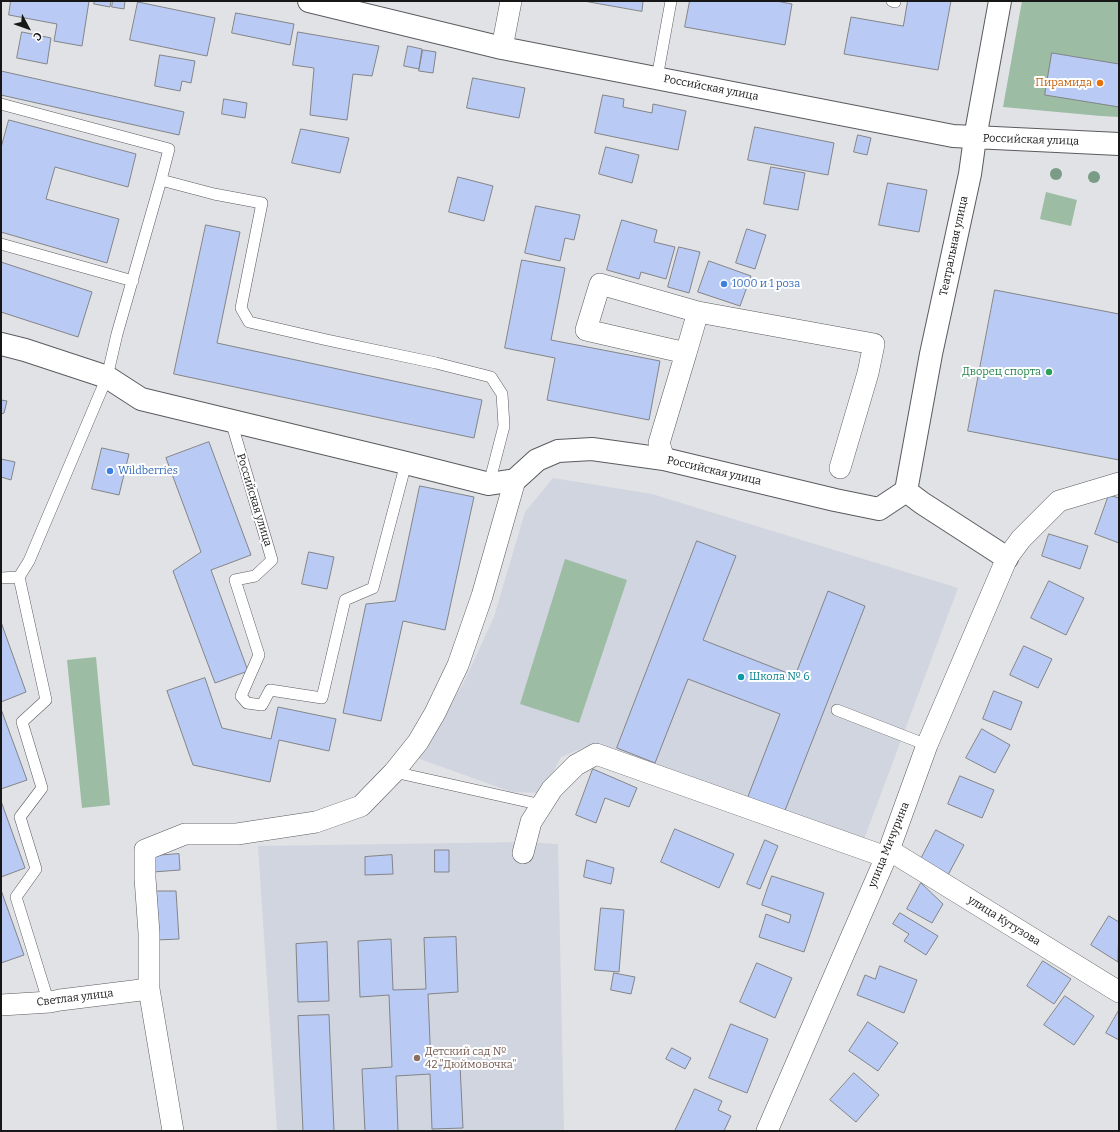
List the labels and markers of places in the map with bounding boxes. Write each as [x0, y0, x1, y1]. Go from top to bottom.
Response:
place label: Пирамида [1035, 76, 1092, 90]
marker: Пирамида [1095, 78, 1105, 88]
place label: 1000 и 1 роза [732, 277, 800, 291]
marker: 1000 и 1 роза [719, 279, 729, 289]
place label: Дворец спорта [962, 365, 1041, 379]
marker: Дворец спорта [1044, 367, 1054, 377]
place label: Wildberries [118, 464, 178, 478]
marker: Wildberries [105, 466, 115, 476]
place label: Школа № 6 [749, 670, 810, 684]
marker: Школа № 6 [736, 672, 746, 682]
place label: Детский сад № 42 "Дюймовочка" [425, 1045, 516, 1071]
marker: Детский сад № 42 "Дюймовочка" [412, 1053, 422, 1063]

